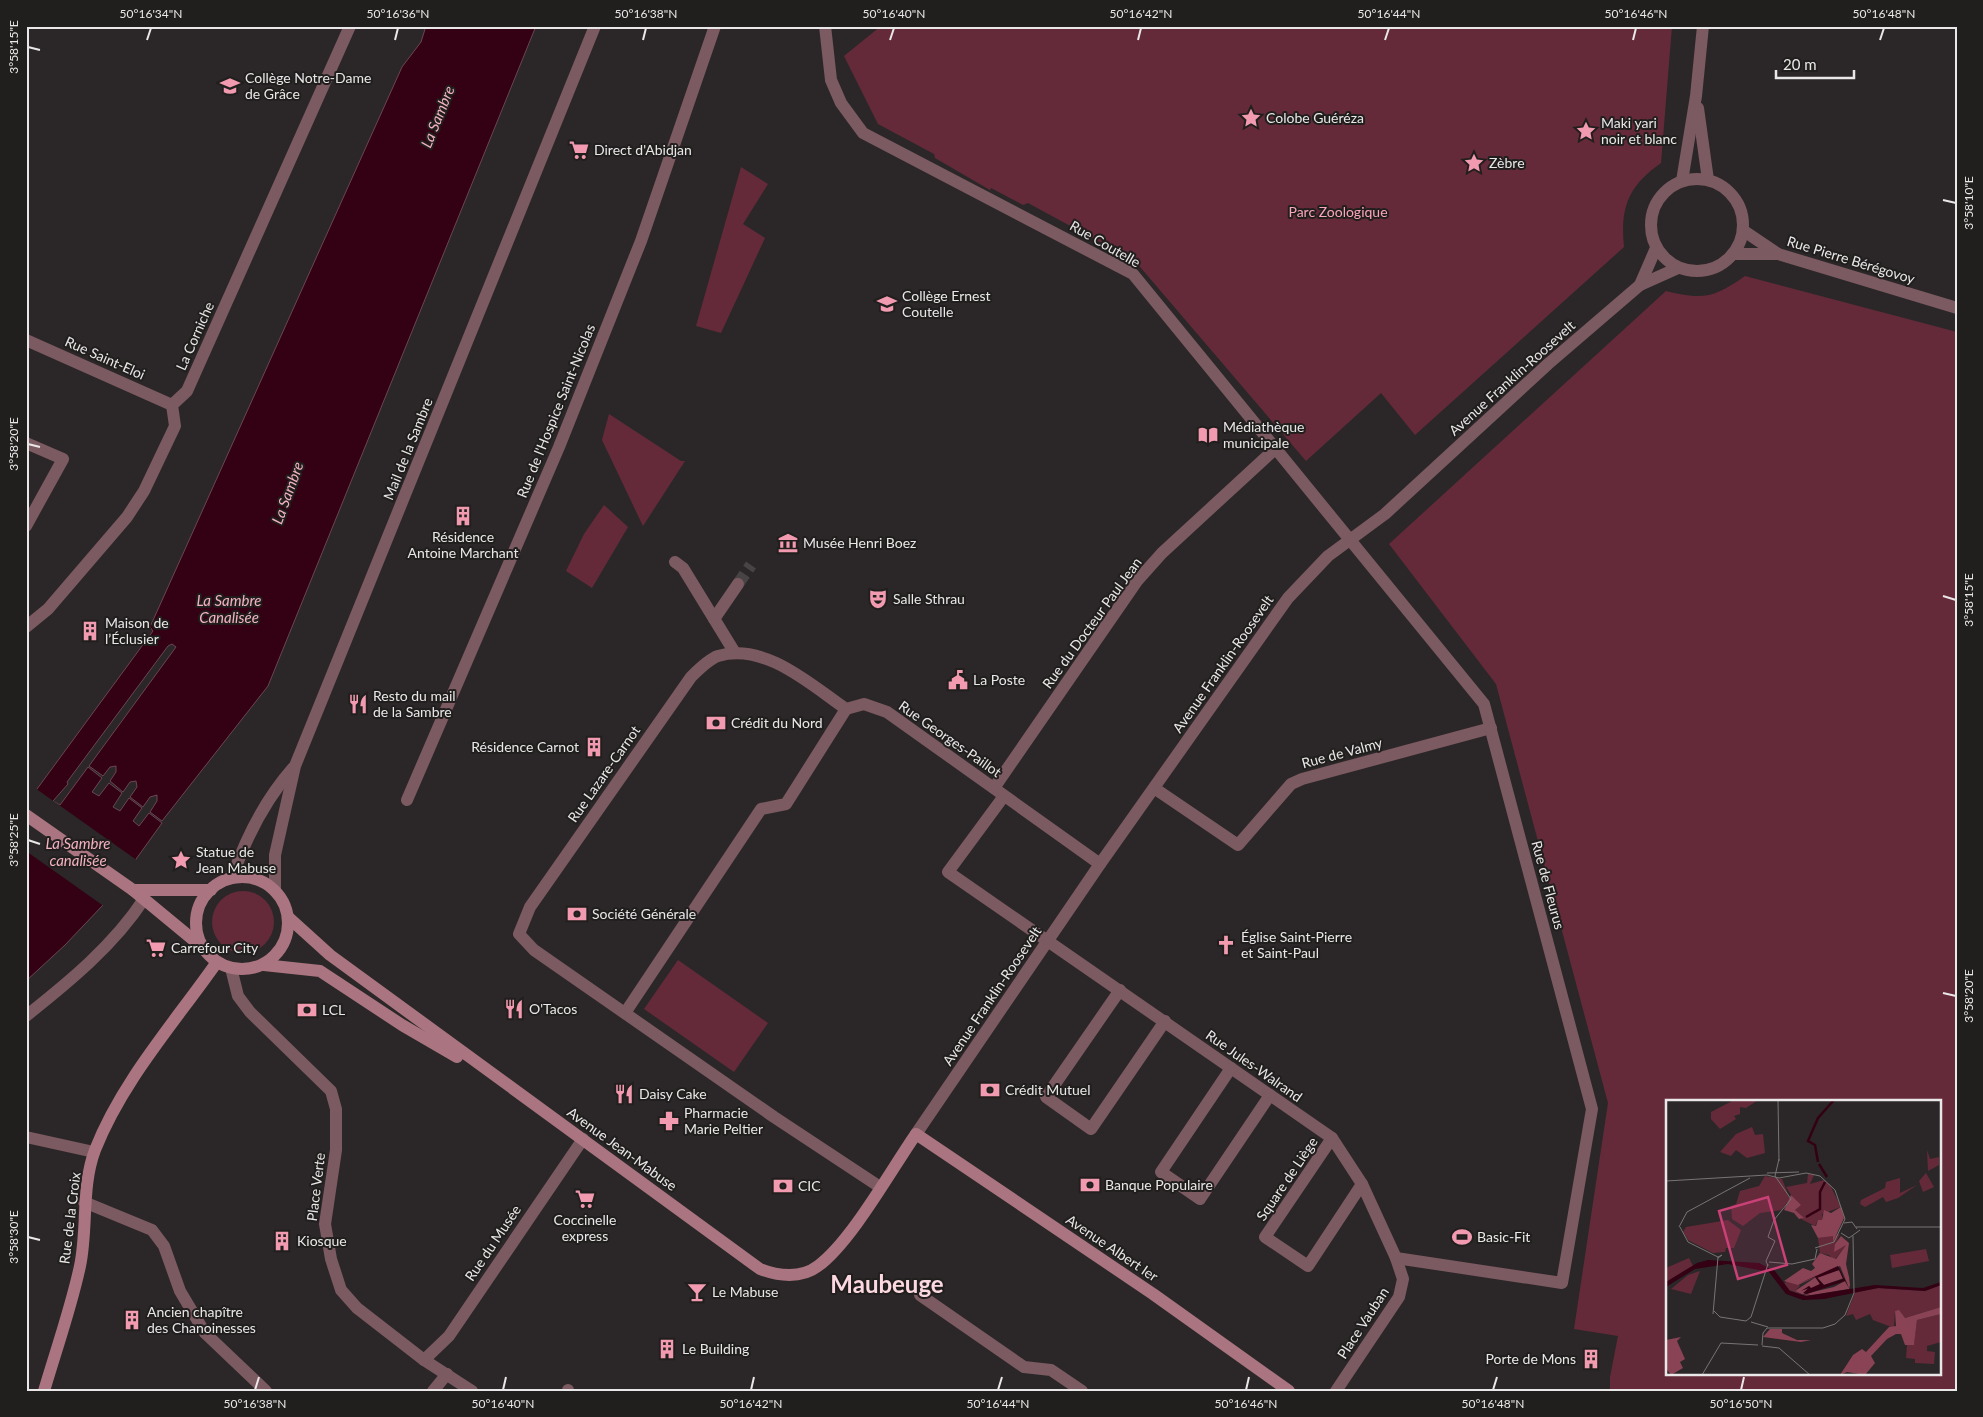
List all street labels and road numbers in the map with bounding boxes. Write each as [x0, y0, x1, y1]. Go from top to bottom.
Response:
street label: Rue Coutelle [1067, 217, 1144, 271]
street label: Rue Pierre Bérégovoy [1785, 232, 1918, 287]
street label: La Corniche [172, 299, 217, 373]
street label: Avenue Franklin-Roosevelt [1445, 316, 1578, 439]
street label: Rue de l'Hospice Saint-Nicolas [513, 321, 598, 500]
street label: Rue Saint-Eloi [63, 332, 148, 383]
street label: Mail de la Sambre [379, 395, 436, 502]
street label: Rue du Docteur Paul Jean [1038, 554, 1145, 691]
street label: Avenue Franklin-Roosevelt [1169, 592, 1277, 736]
street label: Rue Georges-Paillot [896, 697, 1005, 780]
street label: Rue Lazare-Carnot [564, 722, 643, 825]
street label: Rue de Valmy [1300, 733, 1385, 771]
street label: Rue de Fleurus [1528, 839, 1569, 931]
street label: Avenue Franklin-Roosevelt [939, 923, 1044, 1068]
street label: Rue Jules-Walrand [1203, 1026, 1306, 1105]
street label: Avenue Jean-Mabuse [564, 1103, 680, 1194]
street label: Square de Liège [1252, 1134, 1321, 1224]
street label: Place Verte [303, 1152, 328, 1222]
street label: Rue de la Croix [55, 1171, 84, 1265]
street label: Rue du Musée [461, 1201, 524, 1284]
street label: Avenue Albert Ier [1063, 1211, 1162, 1285]
street label: Place Vauban [1333, 1284, 1392, 1362]

